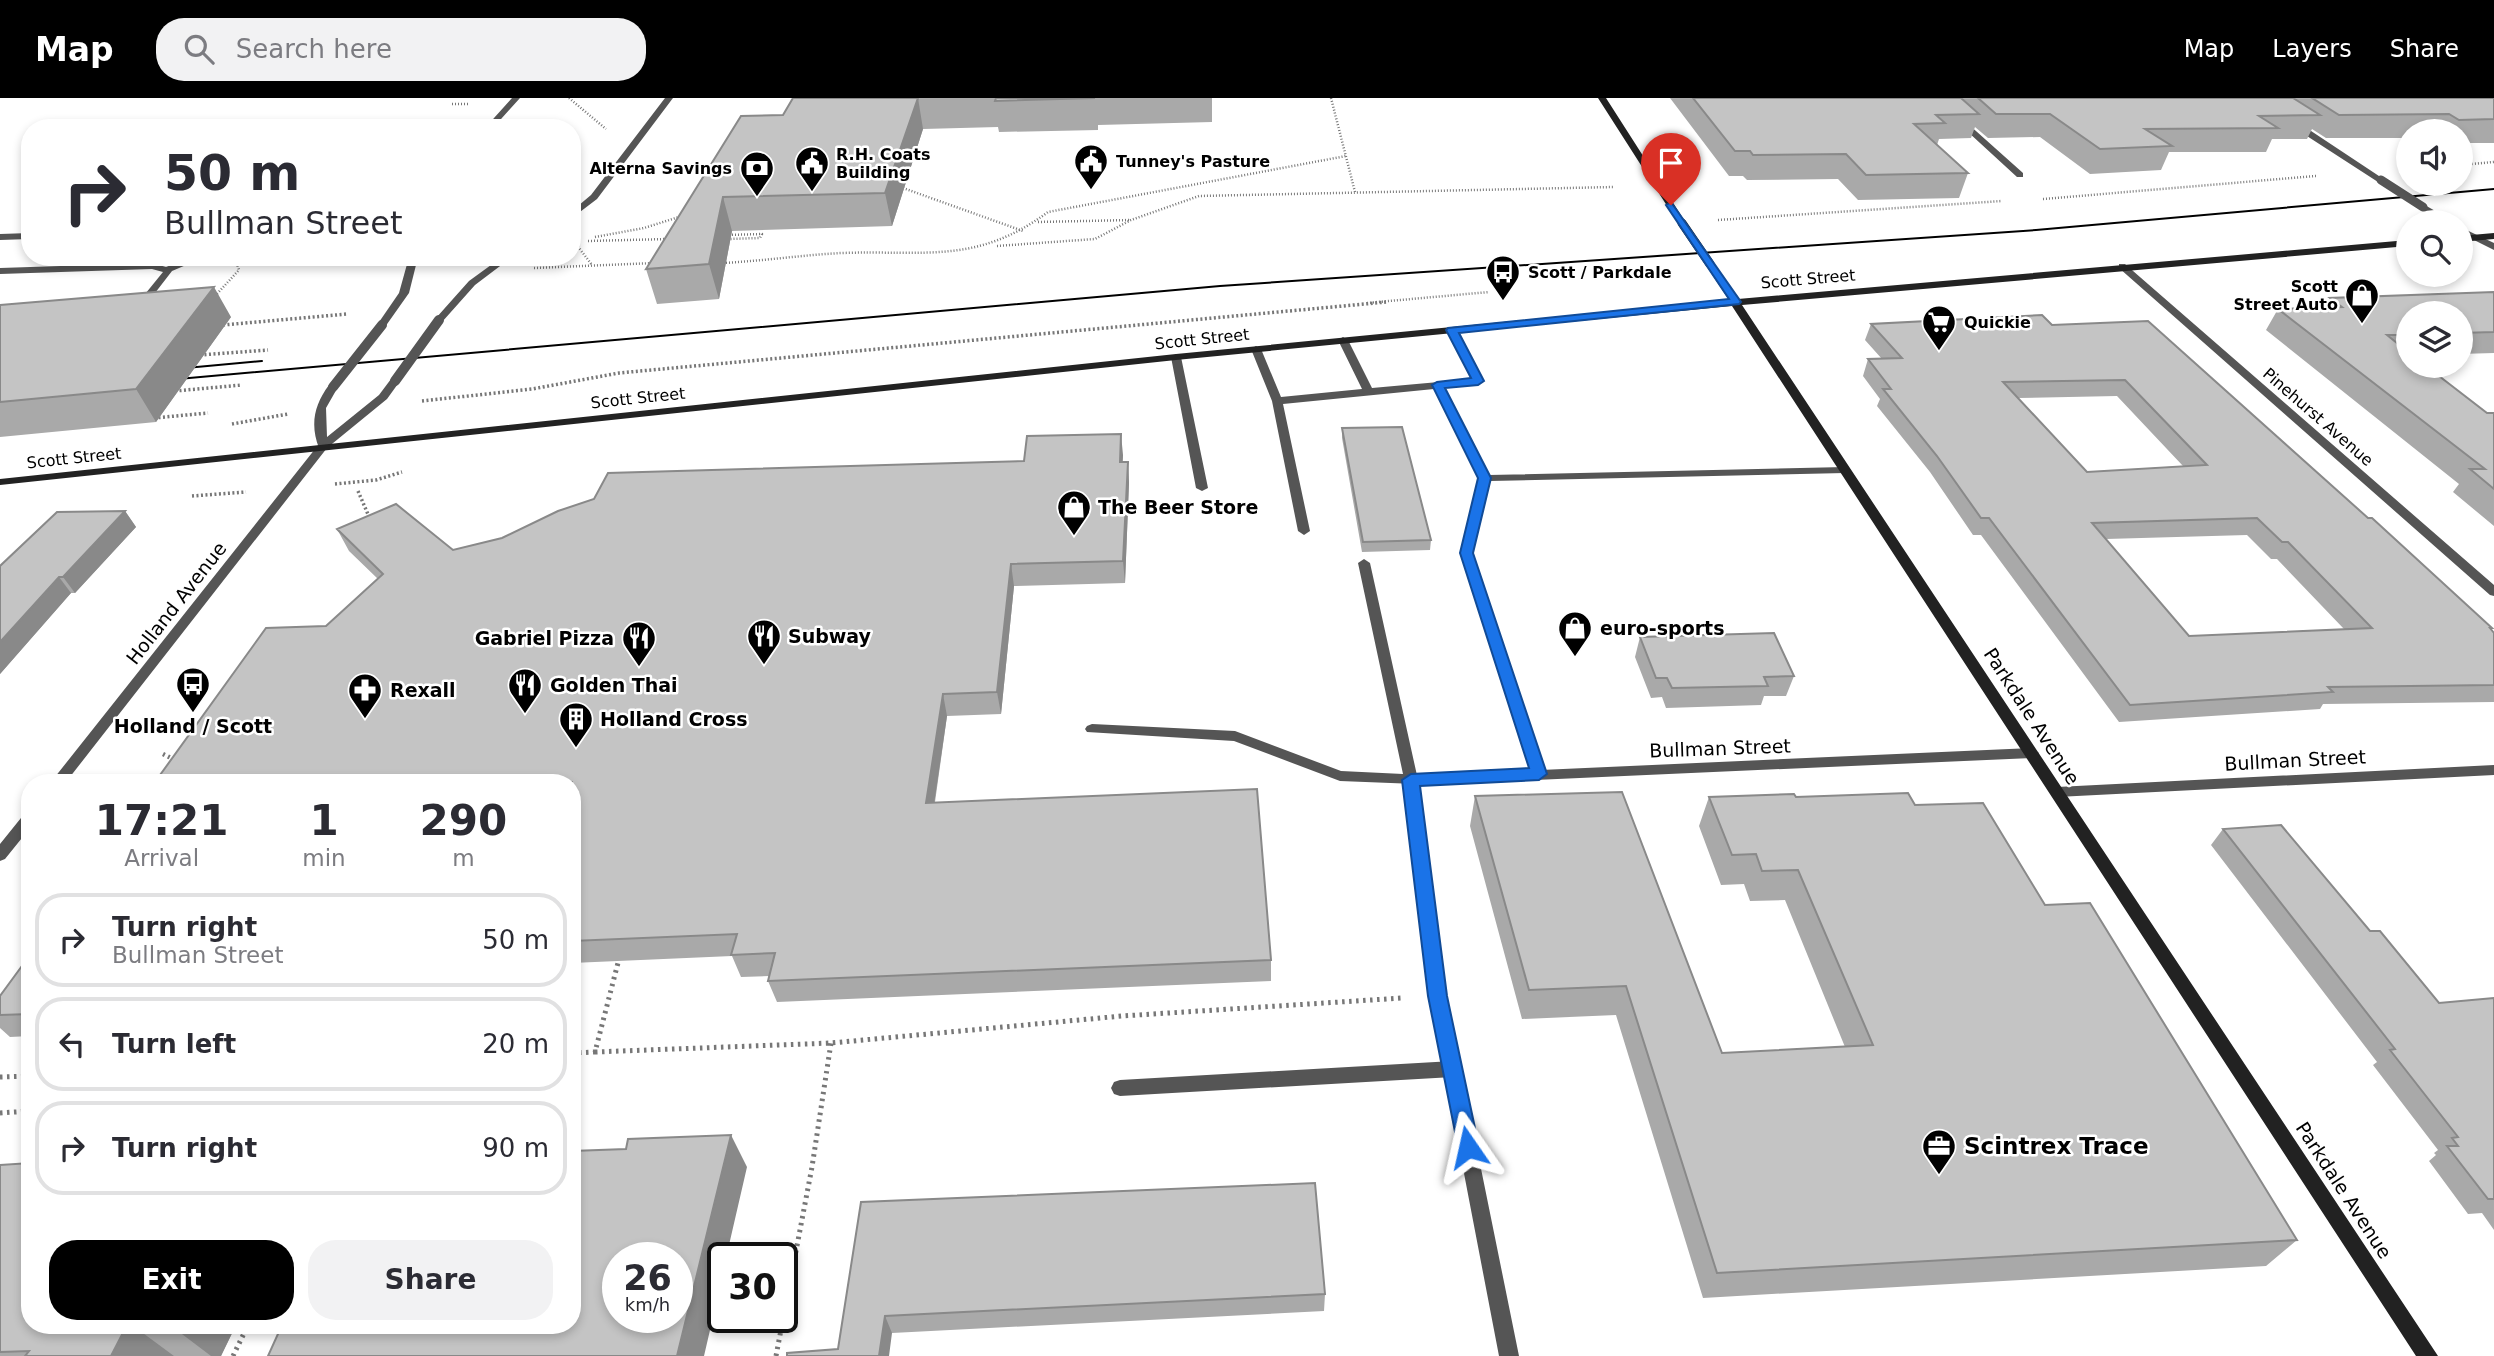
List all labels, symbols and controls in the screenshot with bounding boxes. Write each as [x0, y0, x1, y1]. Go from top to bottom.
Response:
search box [156, 18, 646, 81]
text: Map [35, 30, 114, 69]
icon: search [180, 30, 218, 68]
text: Search here [236, 34, 392, 64]
text: Map [2184, 35, 2234, 63]
text: Layers [2272, 35, 2352, 63]
text: Share [2390, 35, 2459, 63]
map controls [2396, 119, 2473, 378]
button: sound [2396, 119, 2473, 196]
pin [1641, 133, 1701, 205]
public building icon: Tunney's Pasture [1072, 142, 1110, 191]
public building icon: R.H. Coats Building [793, 144, 831, 193]
icon: arrive [1652, 144, 1690, 182]
text: 50 m [164, 145, 300, 202]
place label: R.H. Coats Building [836, 145, 930, 182]
icon: right [49, 147, 140, 238]
bank icon: Alterna Savings [738, 149, 776, 198]
place label: Tunney's Pasture [1116, 152, 1270, 171]
place label: Alterna Savings [589, 159, 732, 178]
text: Bullman Street [164, 204, 402, 242]
button: search [2396, 210, 2473, 287]
bus stop icon: Scott / Parkdale [1484, 253, 1522, 302]
place label: Scott / Parkdale [1528, 263, 1672, 282]
street label: Scott Street [1760, 265, 1856, 293]
shop icon: Scott Street Auto [2343, 276, 2381, 325]
place label: Scott Street Auto [2234, 277, 2338, 314]
button: layers [2396, 301, 2473, 378]
supermarket icon: Quickie [1920, 303, 1958, 352]
place label: Quickie [1964, 313, 2031, 332]
street label: Scott Street [1154, 325, 1250, 353]
street label: Pinehurst Avenue [2259, 364, 2377, 470]
street label: Scott Street [590, 384, 686, 412]
street label: Scott Street [26, 444, 122, 472]
shop icon: The Beer Store [1055, 488, 1093, 537]
place label: The Beer Store [1098, 496, 1258, 518]
street label: Holland Avenue [122, 538, 230, 668]
shop icon: euro-sports [1556, 609, 1594, 658]
restaurant icon: Subway [745, 617, 783, 666]
place label: euro-sports [1600, 617, 1724, 639]
restaurant icon: Gabriel Pizza [620, 619, 658, 668]
place label: Subway [788, 625, 872, 647]
place label: Gabriel Pizza [475, 627, 614, 649]
street label: Parkdale Avenue [1980, 644, 2084, 788]
bus stop icon: Holland / Scott [174, 665, 212, 714]
restaurant icon: Golden Thai [506, 666, 544, 715]
pharmacy icon: Rexall [346, 671, 384, 720]
place label: Golden Thai [550, 674, 678, 696]
place label: Rexall [390, 679, 456, 701]
building icon: Holland Cross [557, 700, 595, 749]
place label: Holland Cross [600, 708, 748, 730]
place label: Holland / Scott [114, 715, 272, 737]
street label: Bullman Street [1649, 735, 1791, 761]
street label: Bullman Street [2224, 745, 2366, 775]
text: 17:21 [95, 796, 229, 845]
text: 1 [309, 796, 339, 845]
text: 290 [420, 796, 507, 845]
text: Arrival [124, 845, 199, 871]
text: min [302, 845, 346, 871]
text: m [452, 845, 475, 871]
text: Turn right [112, 912, 257, 942]
icon: right [53, 921, 91, 959]
text: 50 m [482, 925, 549, 955]
text: Bullman Street [112, 942, 283, 968]
icon: left [53, 1025, 91, 1063]
text: Turn left [112, 1029, 236, 1059]
text: 20 m [482, 1029, 549, 1059]
position arrow [1431, 1110, 1505, 1184]
street label: Parkdale Avenue [2292, 1118, 2396, 1262]
office icon: Scintrex Trace [1920, 1127, 1958, 1176]
icon: right [53, 1129, 91, 1167]
text: Turn right [112, 1133, 257, 1163]
text: 90 m [482, 1133, 549, 1163]
place label: Scintrex Trace [1964, 1133, 2149, 1159]
button: Exit [49, 1240, 294, 1320]
button: Share [308, 1240, 553, 1320]
speed limit sign: 30 [707, 1242, 798, 1333]
text: 26 [623, 1258, 672, 1298]
text: km/h [625, 1294, 670, 1315]

